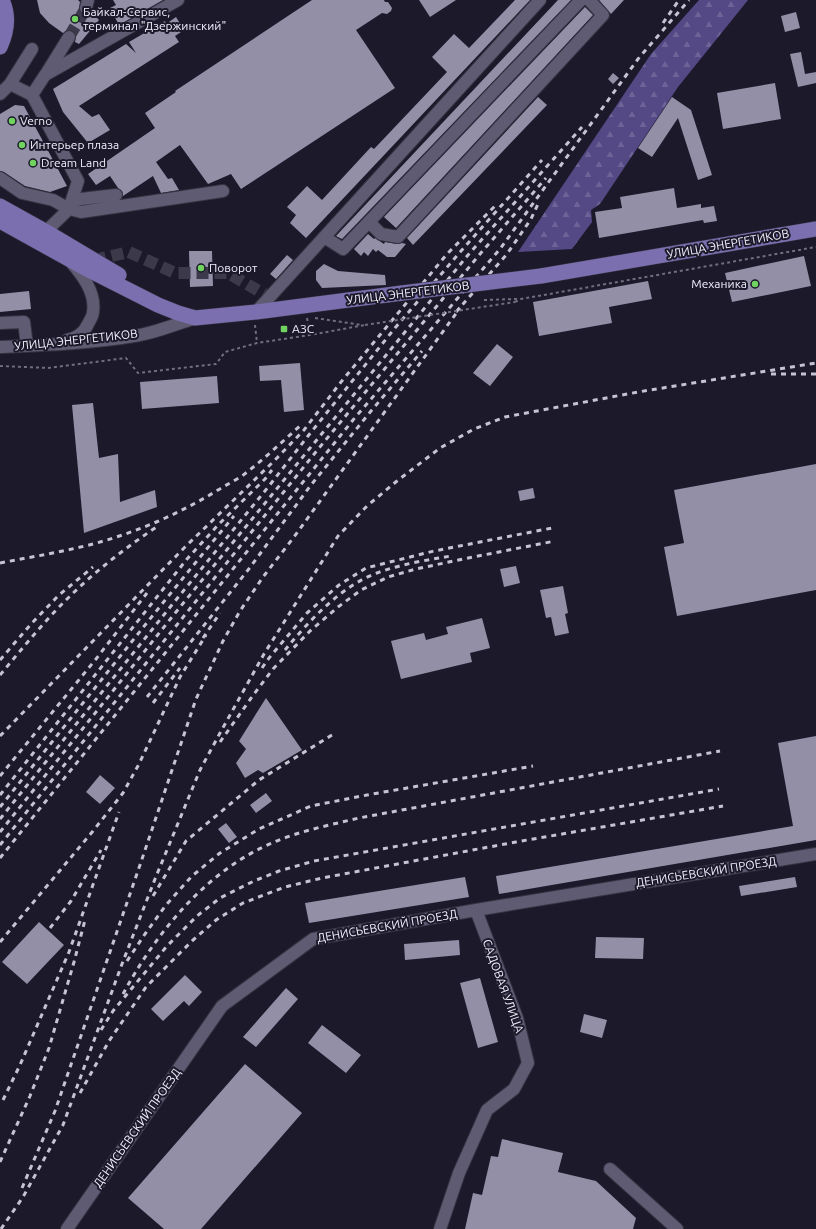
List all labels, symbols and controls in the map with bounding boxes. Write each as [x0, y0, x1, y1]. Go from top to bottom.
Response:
place label: Байкал-Сервис, терминал "Дзержинский" [83, 5, 226, 32]
marker: Байкал-Сервис, терминал "Дзержинский" [70, 14, 80, 24]
place label: Verno [20, 114, 52, 127]
marker: Verno [7, 116, 17, 126]
place label: Интерьер плаза [30, 138, 119, 151]
marker: Интерьер плаза [17, 140, 27, 150]
place label: Dream Land [41, 156, 106, 169]
marker: Dream Land [28, 158, 38, 168]
street label: УЛИЦА ЭНЕРГЕТИКОВ [666, 226, 790, 261]
place label: Поворот [209, 261, 258, 274]
marker: Поворот [196, 263, 206, 273]
place label: Механика [691, 277, 747, 290]
street label: УЛИЦА ЭНЕРГЕТИКОВ [346, 279, 470, 306]
marker: Механика [750, 279, 760, 289]
place label: АЗС [292, 322, 315, 335]
marker: АЗС [279, 324, 289, 334]
street label: УЛИЦА ЭНЕРГЕТИКОВ [14, 327, 138, 352]
street label: ДЕНИСЬЕВСКИЙ ПРОЕЗД [635, 854, 777, 889]
street label: ДЕНИСЬЕВСКИЙ ПРОЕЗД [316, 907, 458, 944]
street label: САДОВАЯ УЛИЦА [480, 937, 527, 1035]
street label: ДЕНИСЬЕВСКИЙ ПРОЕЗД [91, 1066, 183, 1190]

